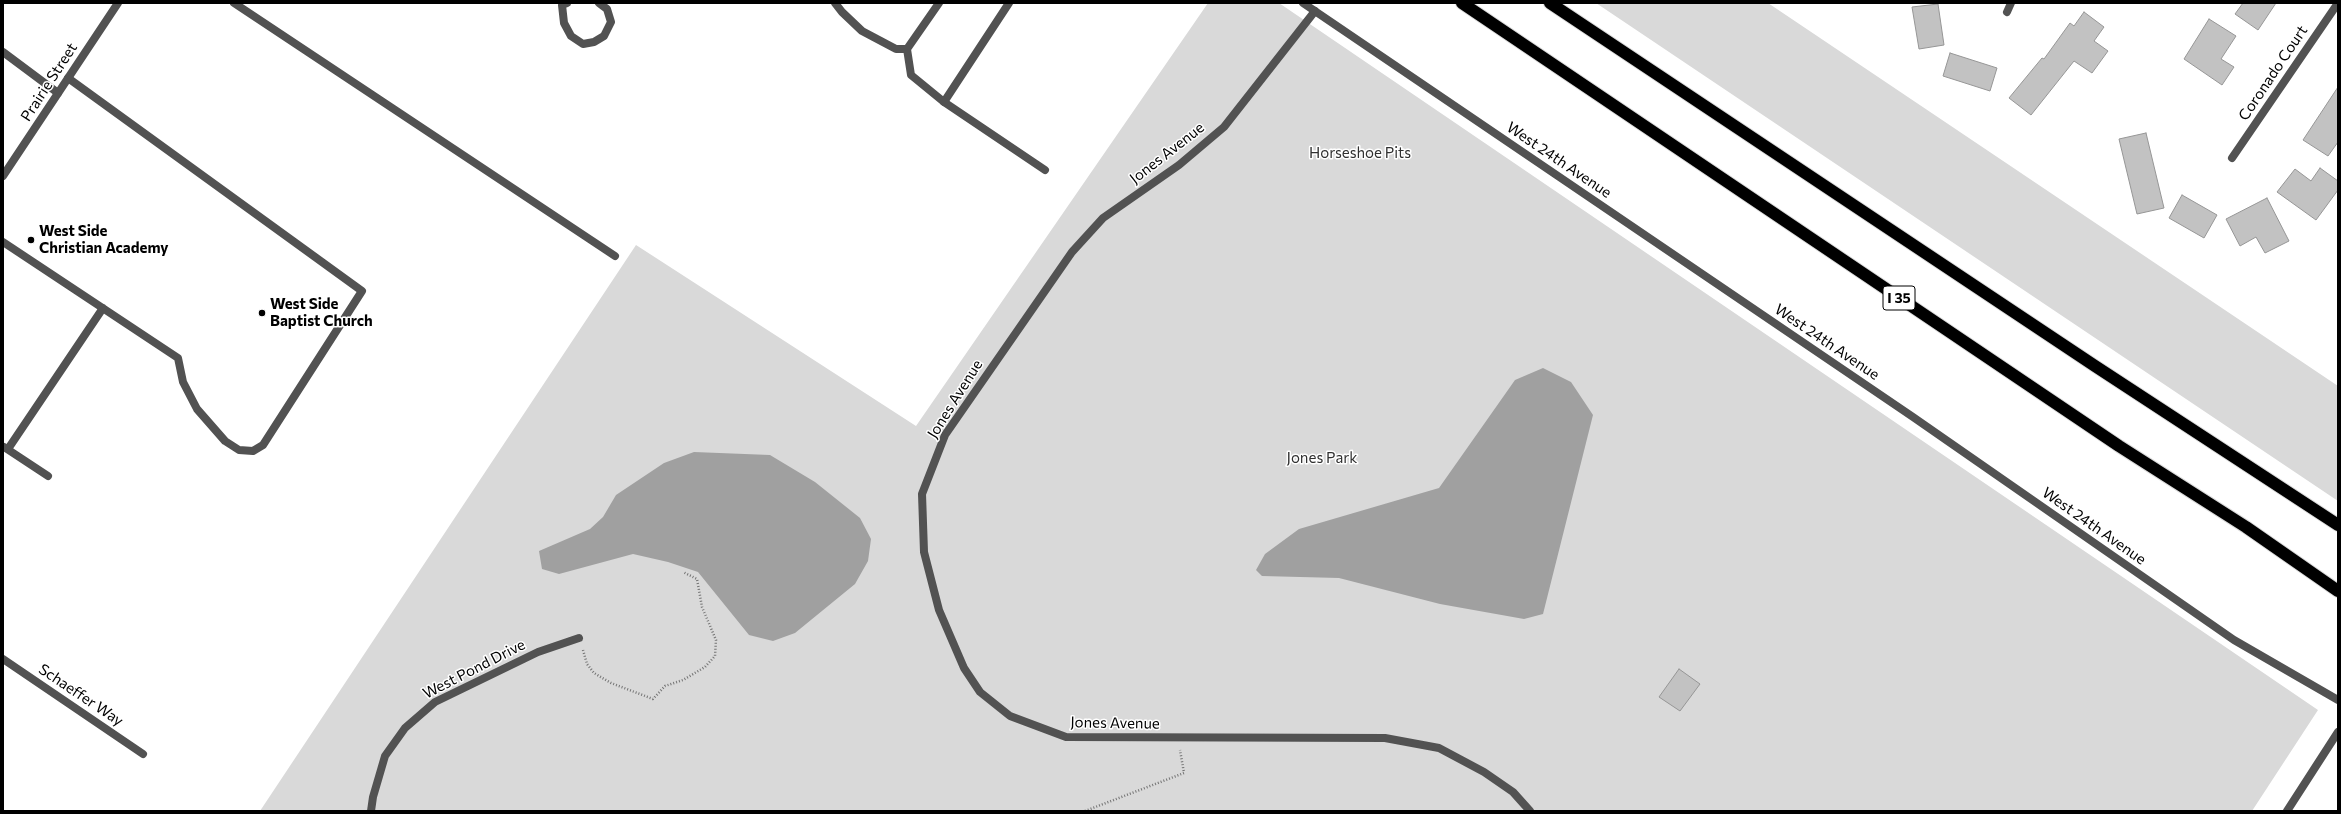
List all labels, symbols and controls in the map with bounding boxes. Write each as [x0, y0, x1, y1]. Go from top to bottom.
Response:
street label: Coronado Court [2235, 22, 2311, 124]
street label: Prairie Street [17, 39, 81, 125]
street label: Jones Avenue [1126, 118, 1208, 188]
street label: West 24th Avenue [1503, 118, 1615, 202]
park label: Horseshoe Pits [1309, 144, 1411, 162]
place label: West Side Christian Academy [39, 222, 169, 257]
marker: West Side Christian Academy [26, 235, 36, 245]
road number: I 35 [1883, 286, 1915, 310]
place label: West Side Baptist Church [270, 295, 373, 330]
street label: West 24th Avenue [1771, 300, 1883, 384]
marker: West Side Baptist Church [257, 308, 267, 318]
street label: Jones Avenue [924, 356, 986, 442]
park label: Jones Park [1287, 449, 1357, 467]
street label: West 24th Avenue [2039, 483, 2149, 569]
street label: West Pond Drive [420, 635, 528, 703]
street label: Schaeffer Way [35, 660, 127, 730]
street label: Jones Avenue [1070, 713, 1160, 733]

